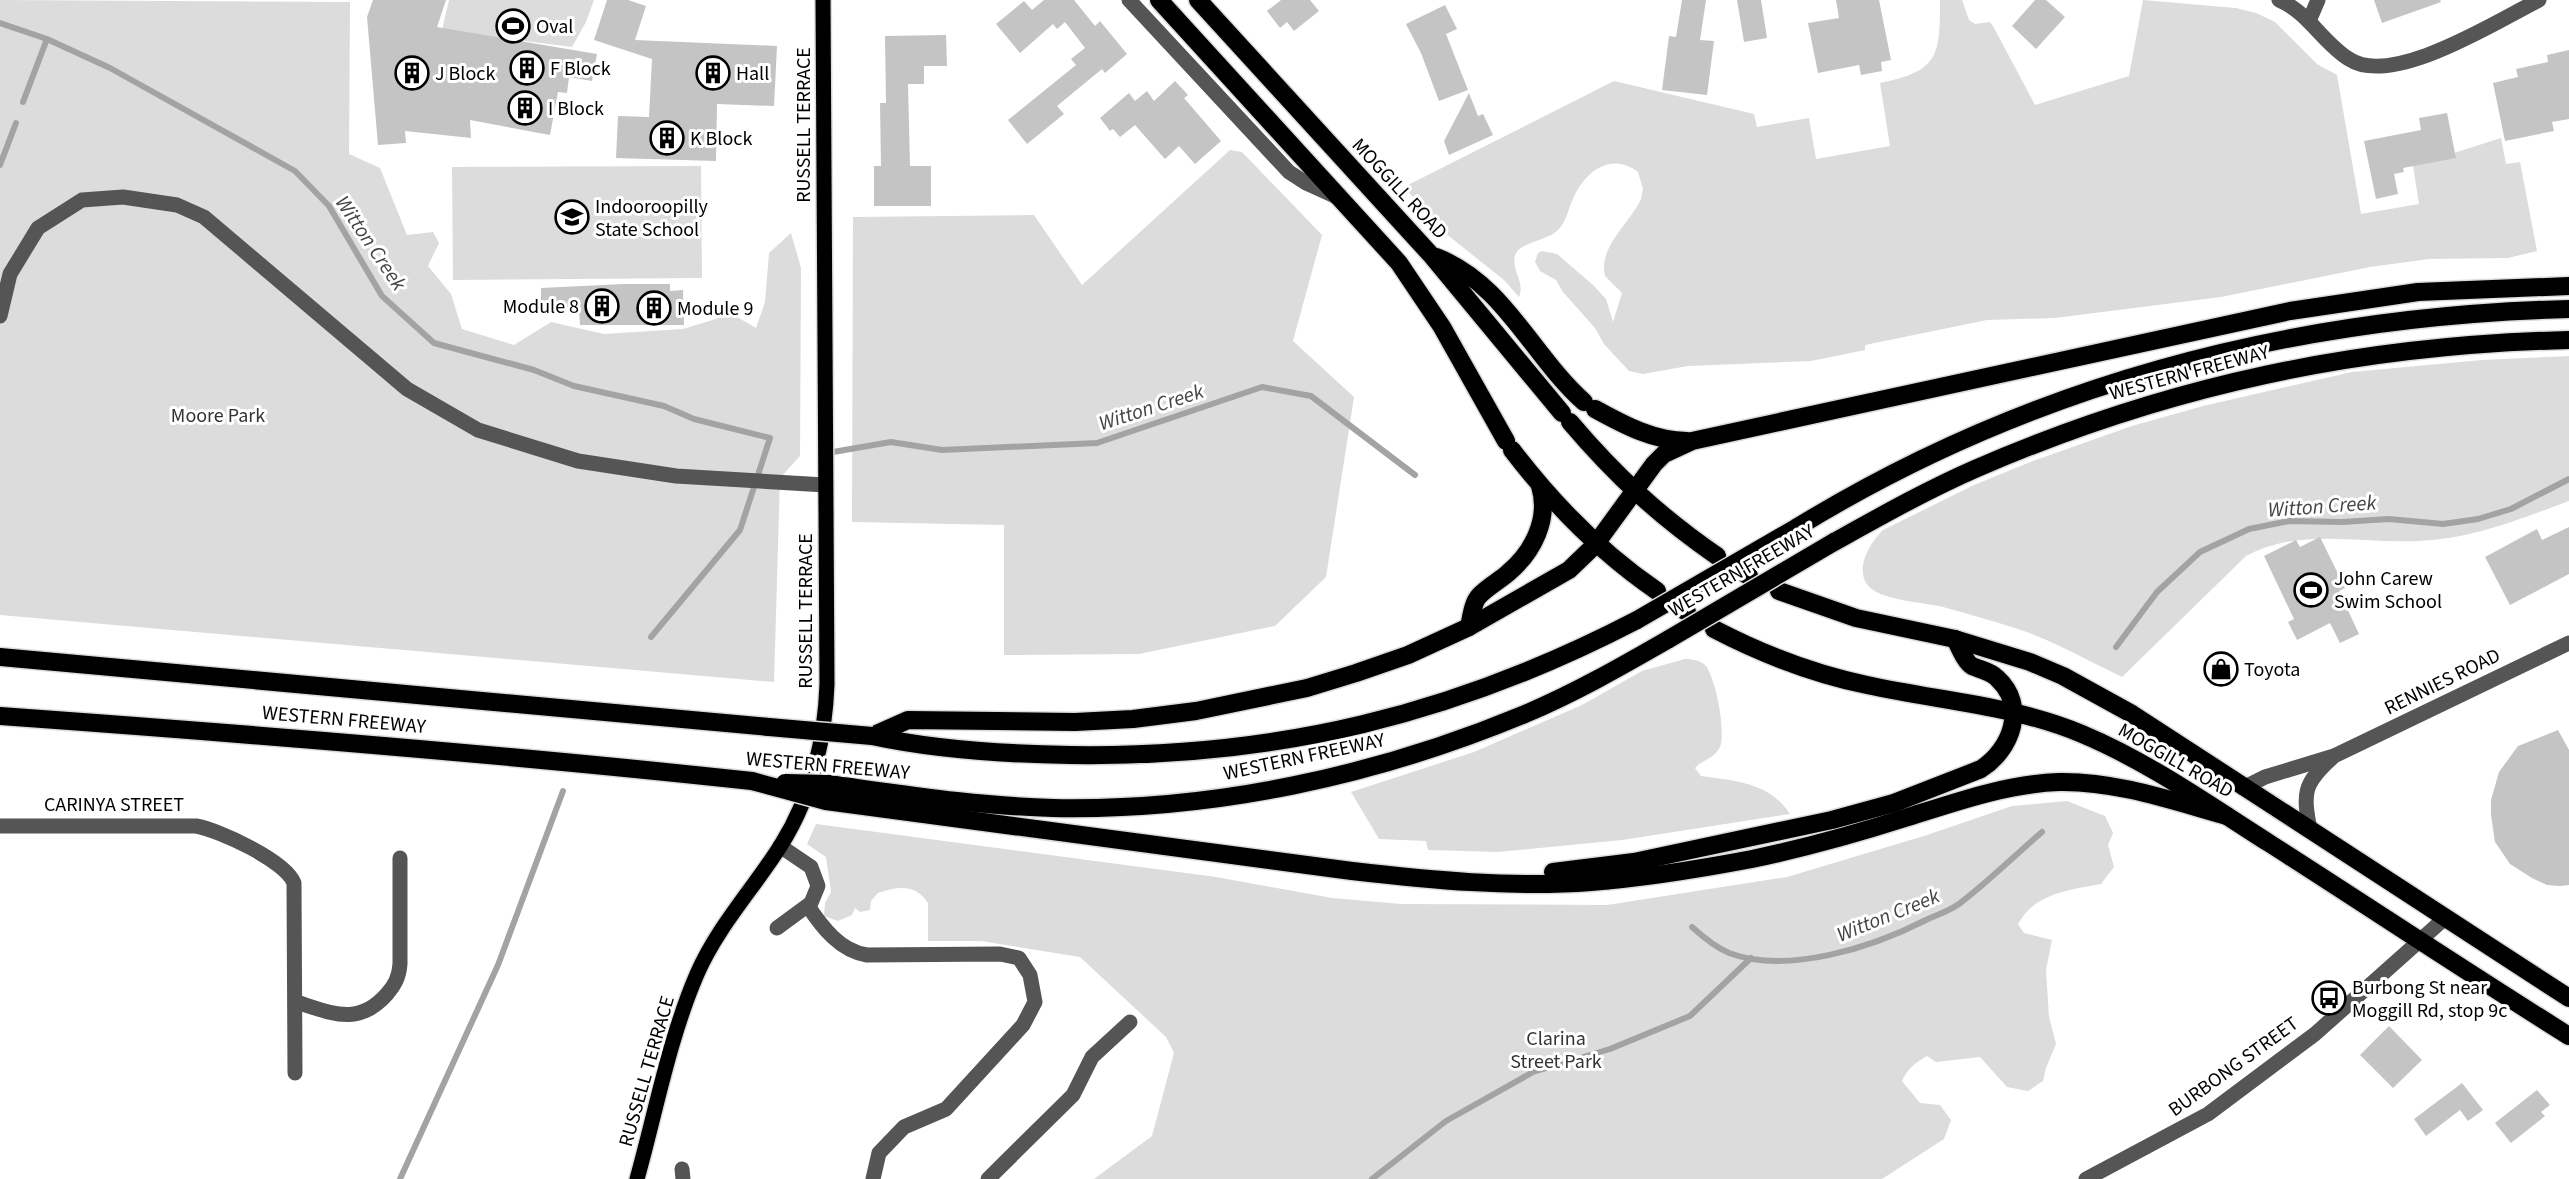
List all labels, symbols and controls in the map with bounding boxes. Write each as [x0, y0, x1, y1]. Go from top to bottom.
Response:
sports icon: Oval [495, 8, 531, 44]
place label: Oval [536, 13, 573, 41]
street label: RUSSELL TERRACE [790, 47, 818, 203]
building icon: F Block [509, 50, 545, 86]
building icon: J Block [394, 55, 430, 91]
place label: F Block [550, 55, 611, 83]
building icon: Hall [695, 55, 731, 91]
place label: J Block [435, 60, 495, 88]
place label: Hall [736, 60, 769, 88]
building icon: I Block [507, 90, 543, 126]
place label: I Block [548, 95, 604, 123]
building icon: K Block [649, 120, 685, 156]
place label: K Block [690, 125, 752, 153]
street label: MOGGILL ROAD [1345, 132, 1453, 245]
water label: Witton Creek [328, 189, 414, 297]
place label: Indooroopilly State School [595, 193, 709, 244]
school or university icon: Indooroopilly State School [554, 199, 590, 235]
building icon: Module 8 [584, 288, 620, 324]
building icon: Module 9 [636, 290, 672, 326]
place label: Module 8 [503, 293, 579, 321]
place label: Module 9 [677, 295, 753, 323]
street label: WESTERN FREEWAY [2106, 338, 2273, 408]
water label: Witton Creek [1095, 376, 1208, 438]
park label: Moore Park [171, 402, 265, 430]
water label: Witton Creek [2267, 487, 2378, 525]
street label: WESTERN FREEWAY [1663, 517, 1820, 624]
street label: RUSSELL TERRACE [792, 533, 820, 689]
place label: John Carew Swim School [2334, 565, 2442, 616]
sports icon: John Carew Swim School [2293, 572, 2329, 608]
street label: RENNIES ROAD [2380, 642, 2505, 722]
shop icon: Toyota [2203, 651, 2239, 687]
place label: Toyota [2244, 656, 2300, 684]
street label: WESTERN FREEWAY [261, 699, 427, 741]
street label: MOGGILL ROAD [2113, 717, 2238, 805]
street label: WESTERN FREEWAY [1221, 726, 1388, 788]
street label: WESTERN FREEWAY [745, 745, 911, 787]
street label: CARINYA STREET [44, 791, 184, 819]
water label: Witton Creek [1832, 880, 1945, 949]
place label: Burbong St near Moggill Rd, stop 9c [2352, 974, 2507, 1025]
bus stop icon: Burbong St near Moggill Rd, stop 9c [2311, 980, 2347, 1016]
street label: RUSSELL TERRACE [612, 993, 682, 1150]
street label: BURBONG STREET [2163, 1010, 2305, 1124]
park label: Clarina Street Park [1510, 1025, 1602, 1076]

